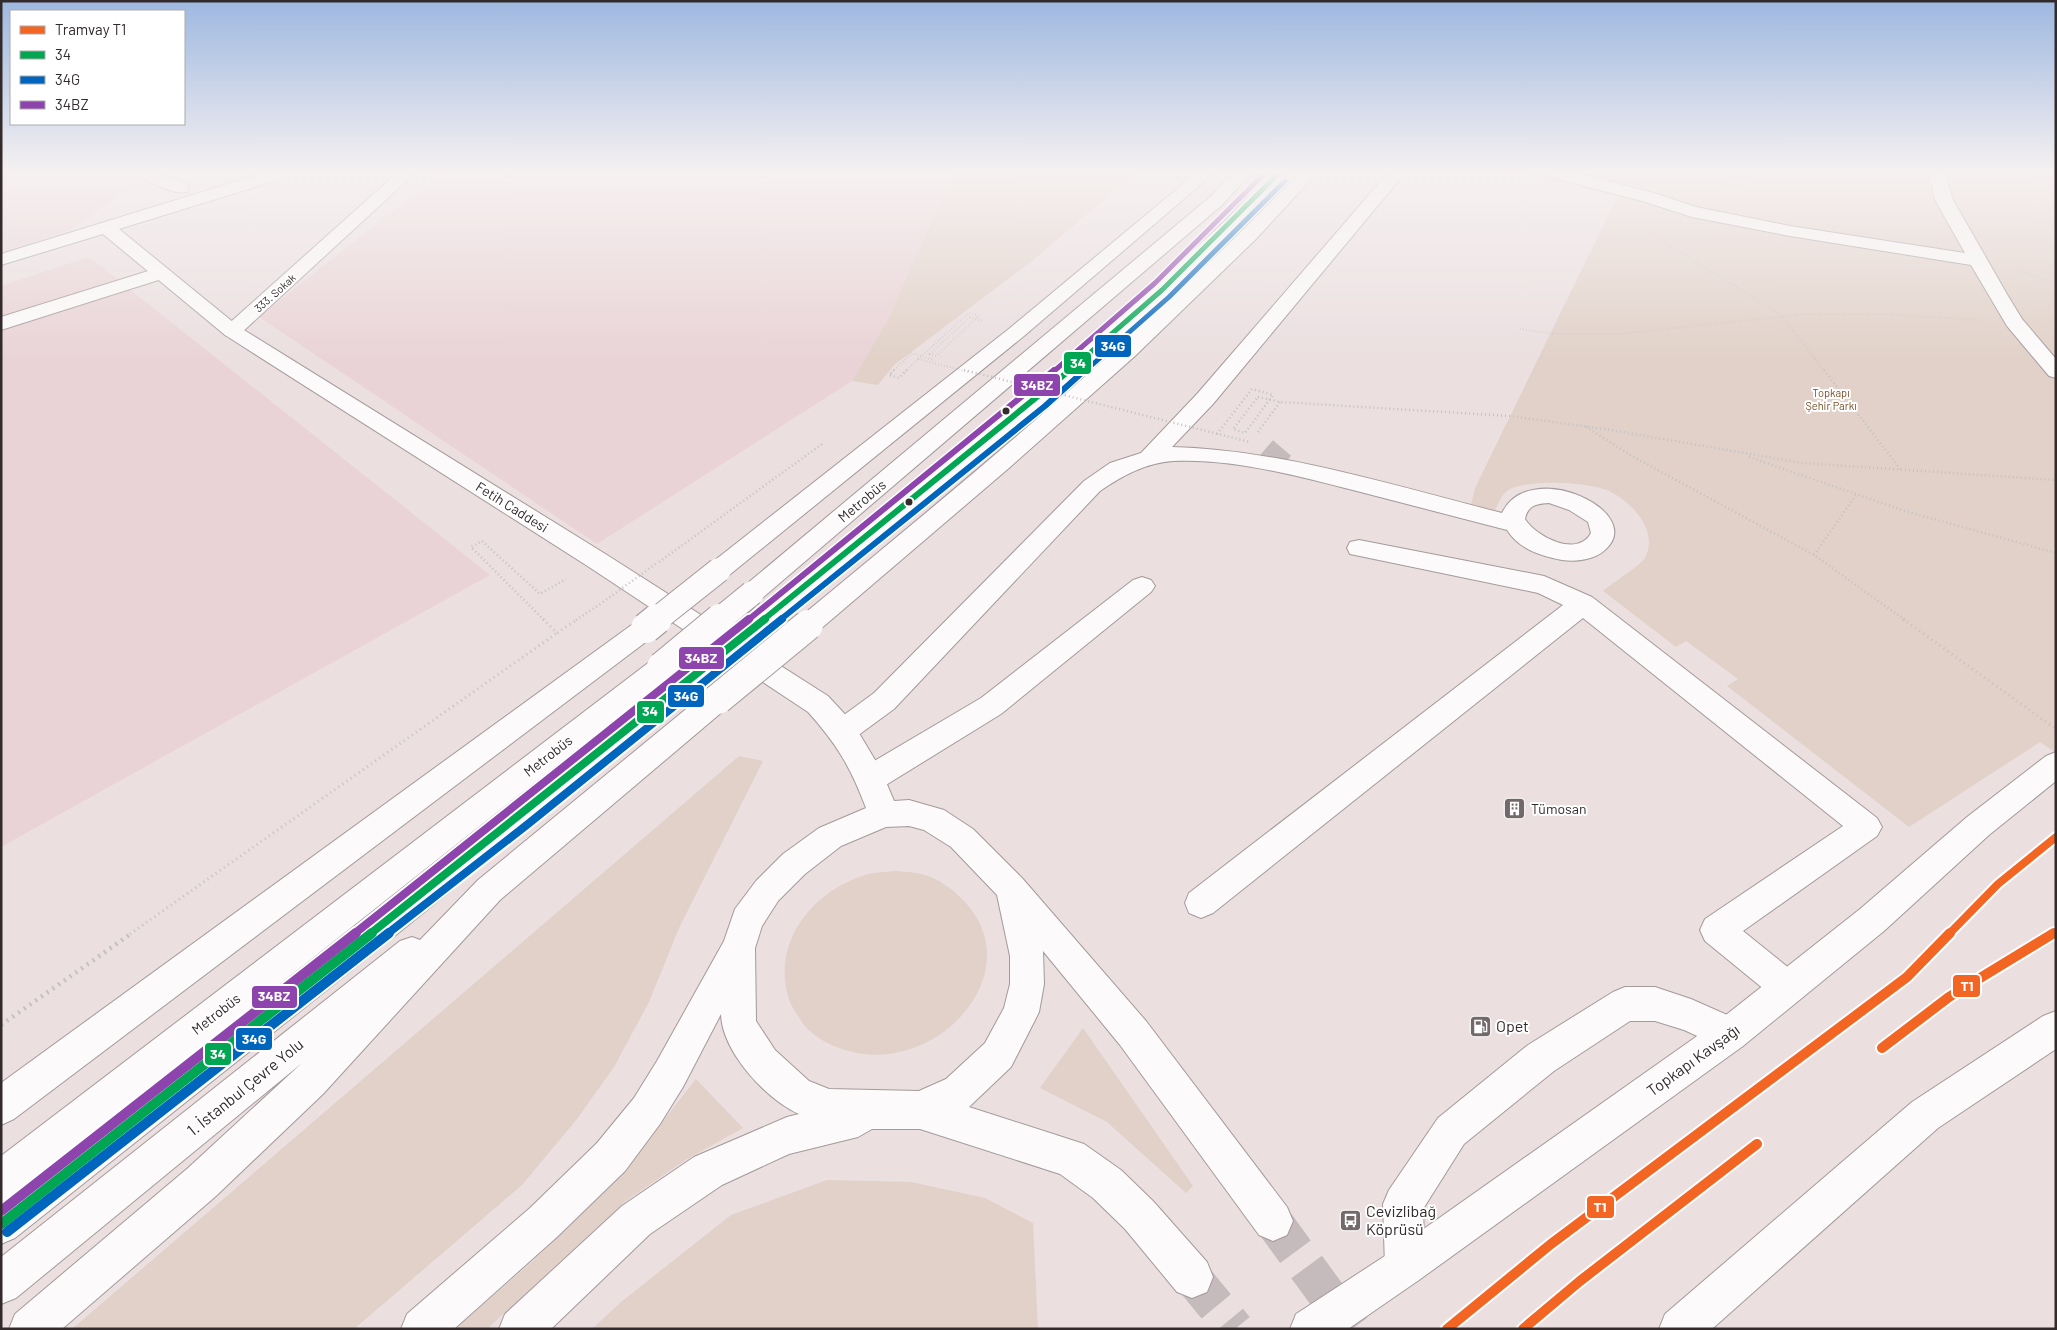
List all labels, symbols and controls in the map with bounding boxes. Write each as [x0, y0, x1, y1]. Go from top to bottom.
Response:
legend [10, 10, 185, 125]
text: Tramvay T1 [55, 20, 126, 38]
text: 34 [55, 45, 71, 63]
text: 34G [55, 70, 80, 88]
text: 34BZ [55, 95, 89, 113]
street label: 333. Sokak [251, 270, 298, 315]
line badge: 34G [1094, 334, 1132, 358]
text: 34G [1101, 337, 1125, 354]
line badge: 34 [1063, 351, 1092, 375]
text: 34 [1070, 354, 1086, 371]
line badge: 34BZ [1013, 373, 1061, 397]
text: 34BZ [1021, 376, 1053, 393]
park label: Topkapı Şehir Parkı [1805, 386, 1857, 412]
unlabelled marker [1001, 406, 1011, 416]
street label: Metrobüs [834, 476, 889, 525]
street label: Fetih Caddesi [473, 478, 552, 536]
unlabelled marker [904, 497, 914, 507]
line badge: 34BZ [678, 646, 725, 670]
text: 34BZ [685, 649, 717, 666]
line badge: 34G [667, 684, 705, 708]
text: 34G [674, 687, 698, 704]
line badge: 34 [636, 700, 665, 724]
text: 34 [642, 702, 658, 719]
street label: Metrobüs [520, 731, 576, 780]
building icon: Tümosan [1503, 797, 1527, 821]
place label: Tümosan [1531, 800, 1586, 817]
line badge: T1 [1952, 974, 1981, 998]
text: T1 [1960, 977, 1974, 994]
line badge: 34BZ [251, 985, 298, 1009]
text: 34BZ [258, 987, 290, 1004]
street label: Metrobüs [188, 989, 244, 1038]
fuel station icon: Opet [1468, 1014, 1492, 1038]
place label: Opet [1496, 1016, 1529, 1035]
street label: Topkapı Kavşağı [1643, 1020, 1743, 1100]
line badge: 34G [235, 1027, 273, 1051]
text: 34G [242, 1030, 266, 1047]
street label: 1. İstanbul Çevre Yolu [183, 1034, 307, 1139]
line badge: 34 [204, 1042, 232, 1066]
text: 34 [210, 1045, 226, 1062]
line badge: T1 [1586, 1195, 1615, 1219]
text: T1 [1593, 1198, 1607, 1215]
place label: Cevizlibağ Köprüsü [1366, 1201, 1436, 1238]
bus stop icon: Cevizlibağ Köprüsü [1338, 1208, 1362, 1232]

